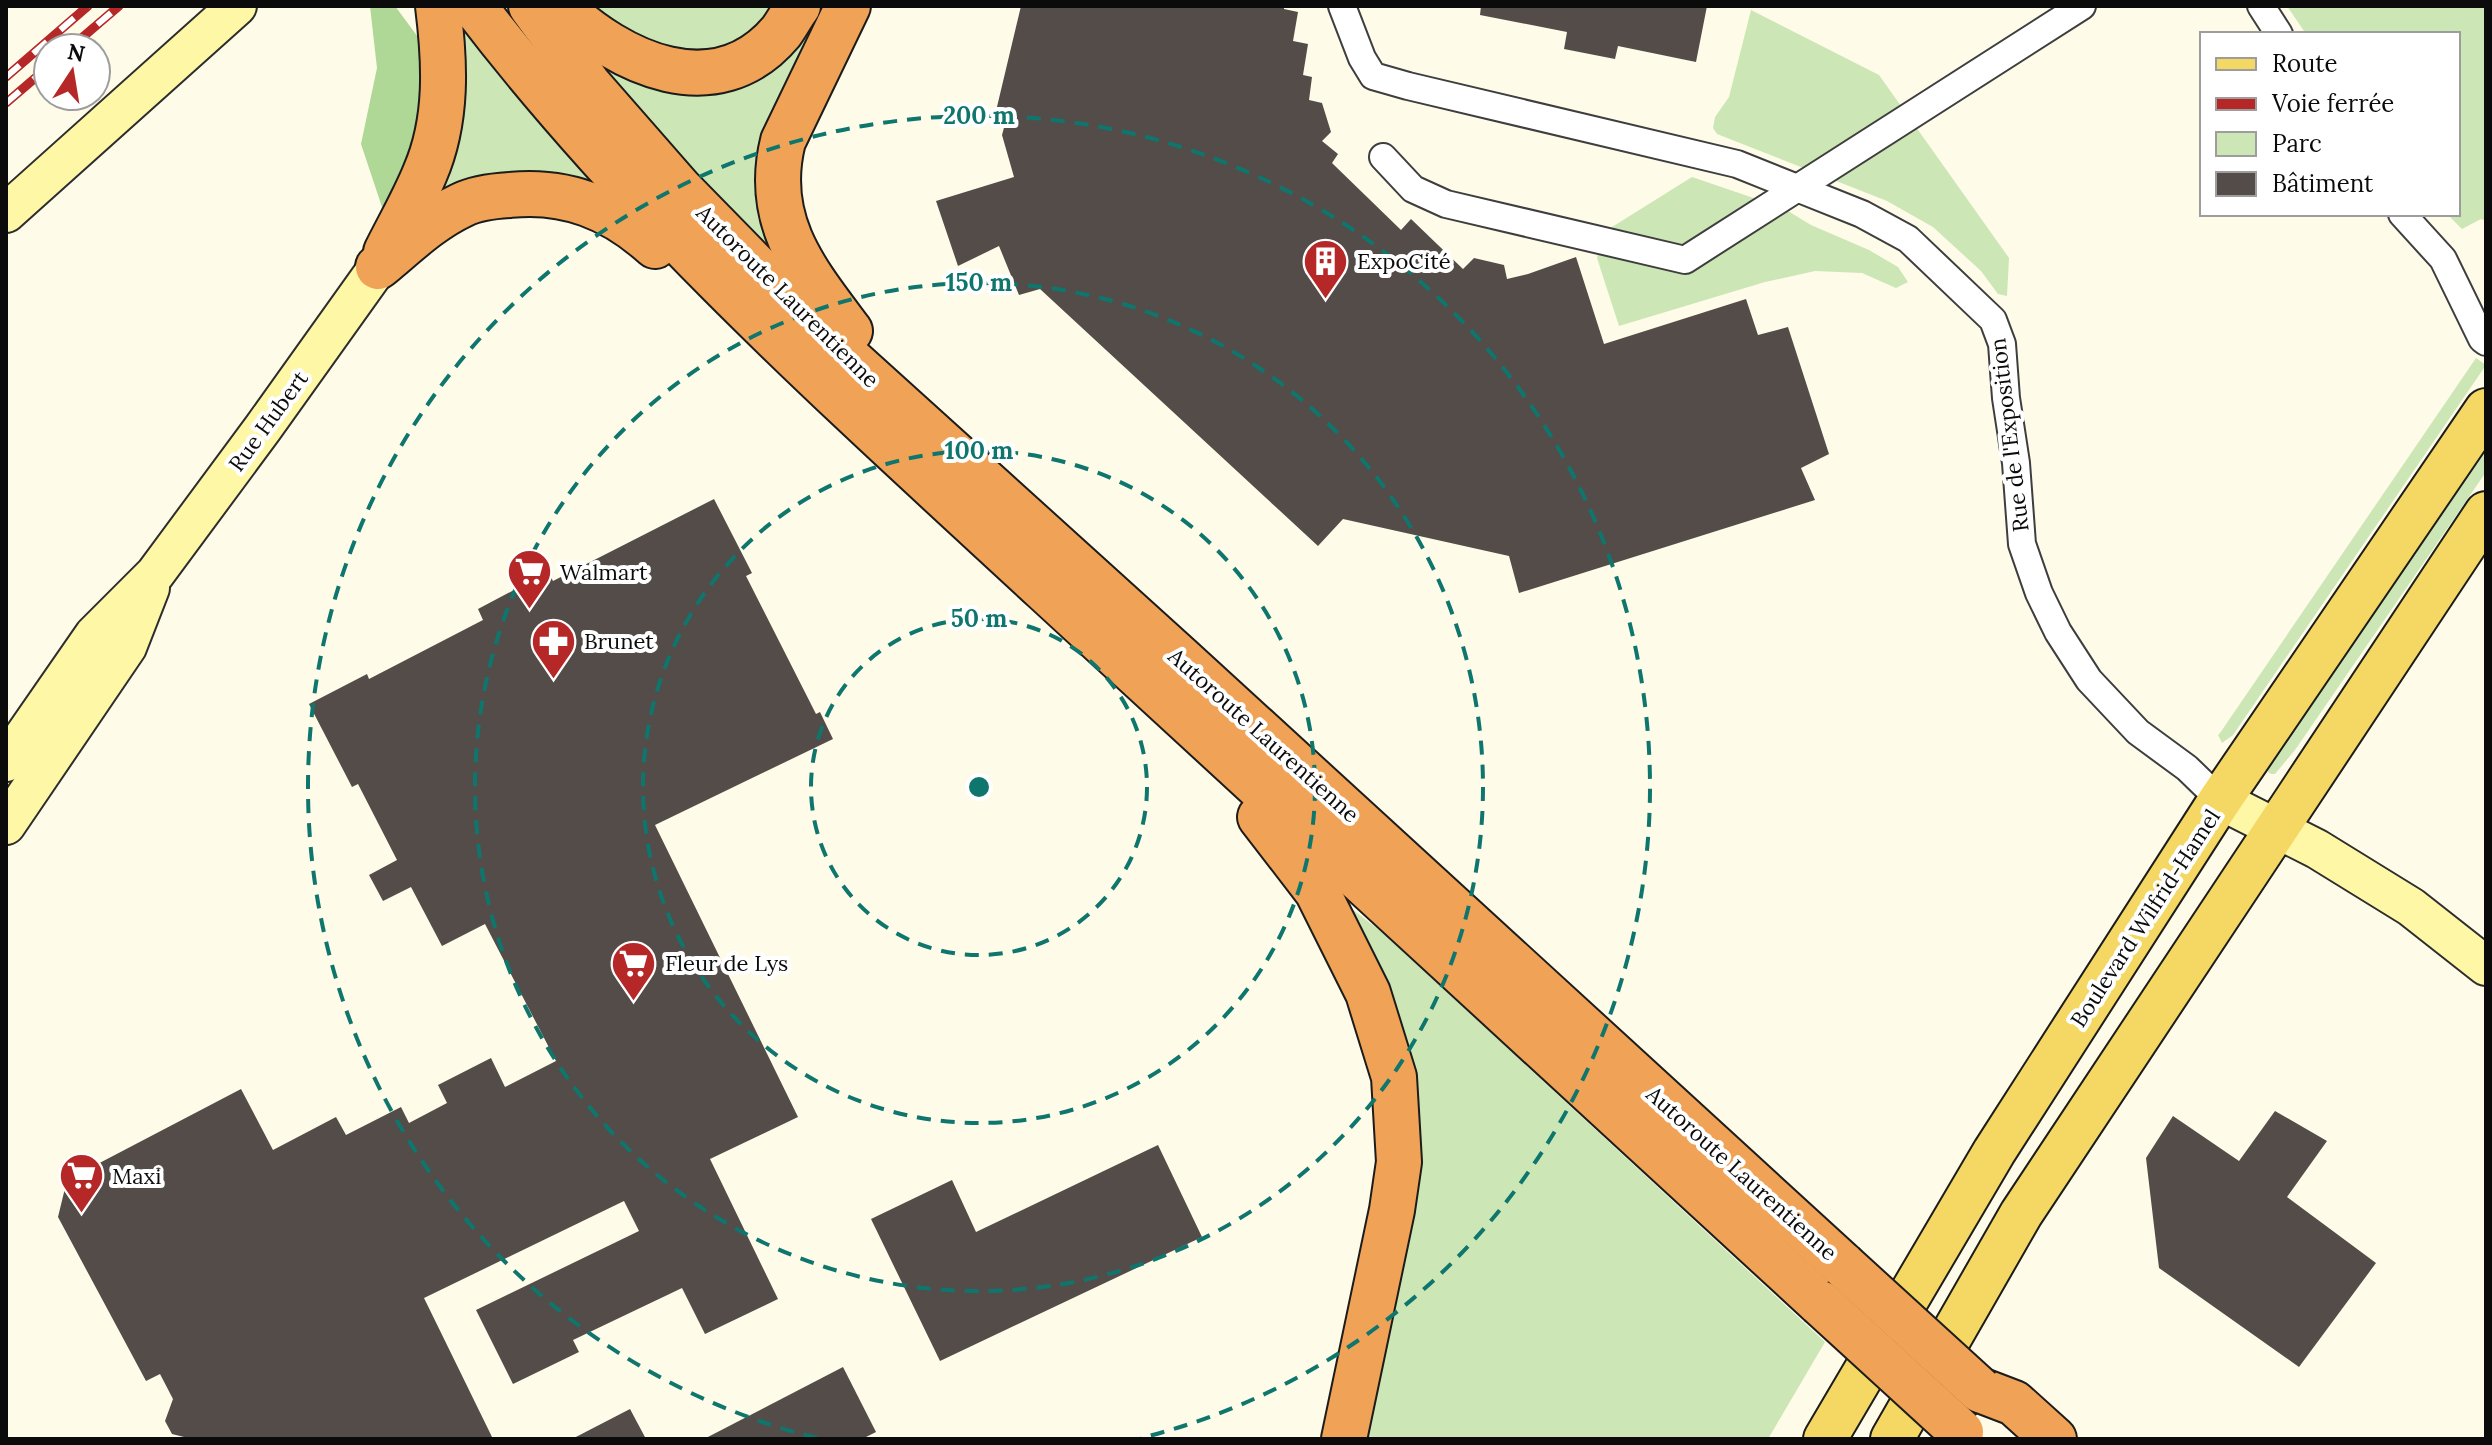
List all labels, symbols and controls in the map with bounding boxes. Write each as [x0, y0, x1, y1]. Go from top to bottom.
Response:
north arrow [32, 32, 112, 112]
legend [2200, 32, 2460, 216]
text: N [65, 37, 87, 68]
text: Route [2272, 48, 2338, 79]
text: Voie ferrée [2271, 88, 2394, 119]
text: 200 m [943, 100, 1015, 131]
text: Parc [2272, 128, 2322, 159]
text: Bâtiment [2272, 168, 2374, 199]
street label: Autoroute Laurentienne [690, 198, 885, 393]
building icon: ExpoCité [1302, 237, 1350, 300]
place label: ExpoCité [1357, 247, 1451, 275]
text: 150 m [946, 267, 1012, 298]
street label: Rue de l'Exposition [1983, 336, 2035, 534]
street label: Rue Hubert [222, 365, 314, 477]
text: 100 m [945, 435, 1013, 466]
supermarket icon: Walmart [505, 548, 553, 611]
place label: Walmart [560, 558, 648, 586]
text: 50 m [951, 603, 1007, 634]
pharmacy icon: Brunet [529, 617, 577, 680]
place label: Brunet [584, 627, 654, 655]
street label: Autoroute Laurentienne [1162, 641, 1365, 828]
centre of rings [965, 773, 993, 801]
street label: Boulevard Wilfrid-Hamel [2064, 804, 2226, 1032]
supermarket icon: Fleur de Lys [610, 939, 658, 1002]
place label: Fleur de Lys [665, 949, 788, 977]
street label: Autoroute Laurentienne [1640, 1079, 1843, 1266]
supermarket icon: Maxi [57, 1152, 105, 1215]
place label: Maxi [112, 1162, 161, 1190]

